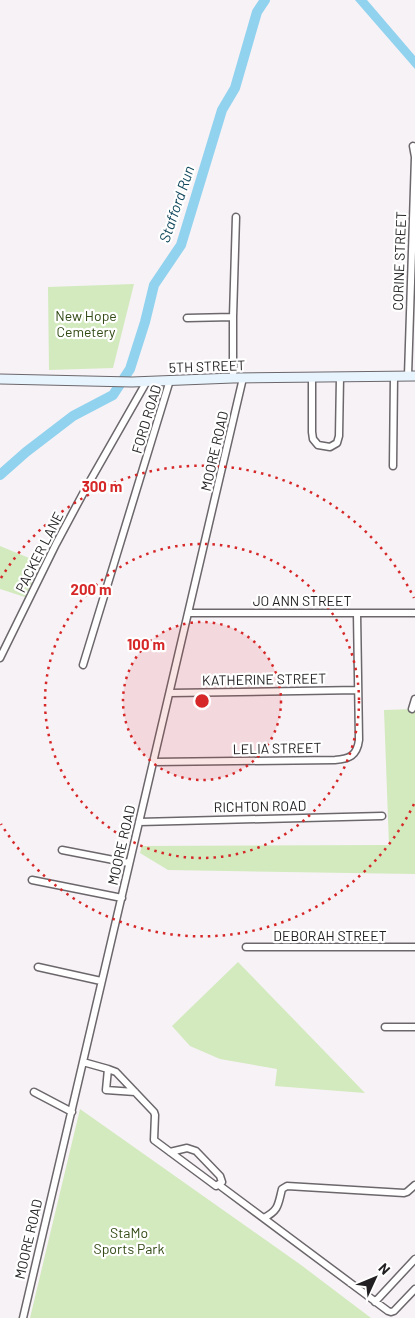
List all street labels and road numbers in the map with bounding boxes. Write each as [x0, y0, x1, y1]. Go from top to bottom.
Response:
street label: CORINE STREET [389, 211, 409, 311]
street label: 5TH STREET [169, 356, 246, 376]
street label: FORD ROAD [127, 383, 165, 455]
street label: MOORE ROAD [197, 409, 231, 493]
street label: PACKER LANE [11, 509, 67, 595]
street label: JO ANN STREET [253, 592, 351, 609]
street label: KATHERINE STREET [202, 669, 326, 689]
street label: LELIA STREET [233, 739, 321, 757]
street label: RICHTON ROAD [214, 797, 306, 815]
street label: MOORE ROAD [104, 803, 138, 887]
street label: DEBORAH STREET [273, 927, 387, 944]
street label: MOORE ROAD [11, 1197, 45, 1281]

